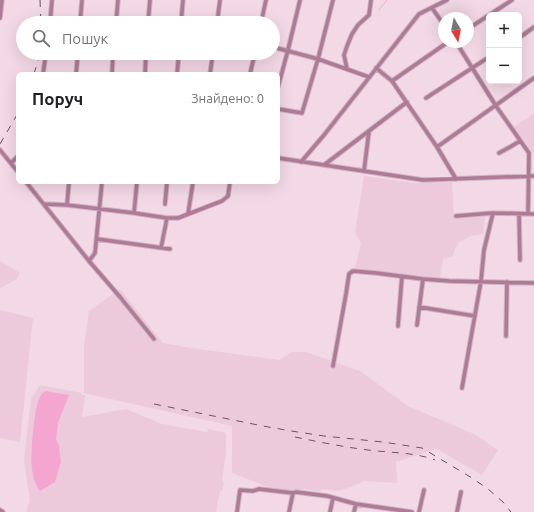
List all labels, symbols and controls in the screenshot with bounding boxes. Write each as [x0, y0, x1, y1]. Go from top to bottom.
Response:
north arrow [438, 12, 474, 48]
map controls [486, 12, 522, 84]
button: + [486, 12, 522, 48]
search box [16, 16, 280, 60]
icon: search [30, 27, 52, 49]
text: Пошук [62, 30, 108, 47]
button: − [486, 48, 522, 84]
text: Поруч [32, 89, 83, 108]
text: Знайдено: 0 [191, 91, 264, 105]

